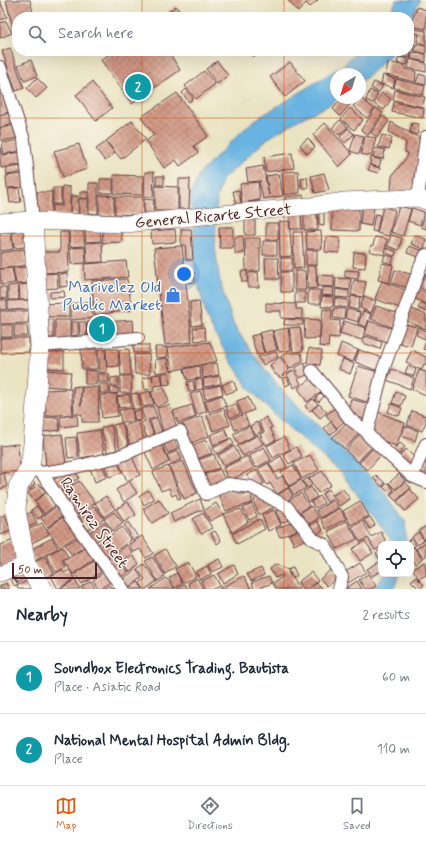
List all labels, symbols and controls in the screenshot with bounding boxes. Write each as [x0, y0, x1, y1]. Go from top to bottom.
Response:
search box [12, 12, 414, 56]
icon: search [26, 23, 48, 45]
text: Search here [58, 24, 134, 44]
north arrow [330, 68, 366, 104]
pin: 2 [125, 72, 151, 102]
street label: General Ricarte Street [134, 199, 293, 234]
your location [174, 264, 194, 284]
place label: Marivelez Old Public Market [62, 277, 161, 316]
shop icon: Marivelez Old Public Market [164, 286, 182, 304]
pin: 1 [89, 314, 115, 344]
street label: Ramirez Street [55, 473, 133, 572]
map controls [378, 541, 414, 577]
button: locate [378, 541, 414, 577]
scale bar [12, 561, 97, 580]
text: 50 m [18, 563, 43, 577]
text: Nearby [16, 604, 68, 626]
text: 2 results [363, 607, 410, 624]
text: Soundbox Electronics Trading. Bautista [54, 659, 289, 679]
text: 1 [26, 669, 32, 686]
text: 60 m [382, 669, 410, 686]
text: Place · Asiatic Road [54, 679, 161, 696]
text: National Mental Hospital Admin Bldg. [54, 731, 290, 751]
text: 2 [26, 741, 32, 758]
text: 110 m [377, 741, 410, 758]
text: Place [54, 751, 83, 768]
tab: Map [55, 795, 77, 833]
tab: Directions [187, 795, 233, 833]
tab: Saved [343, 795, 371, 833]

